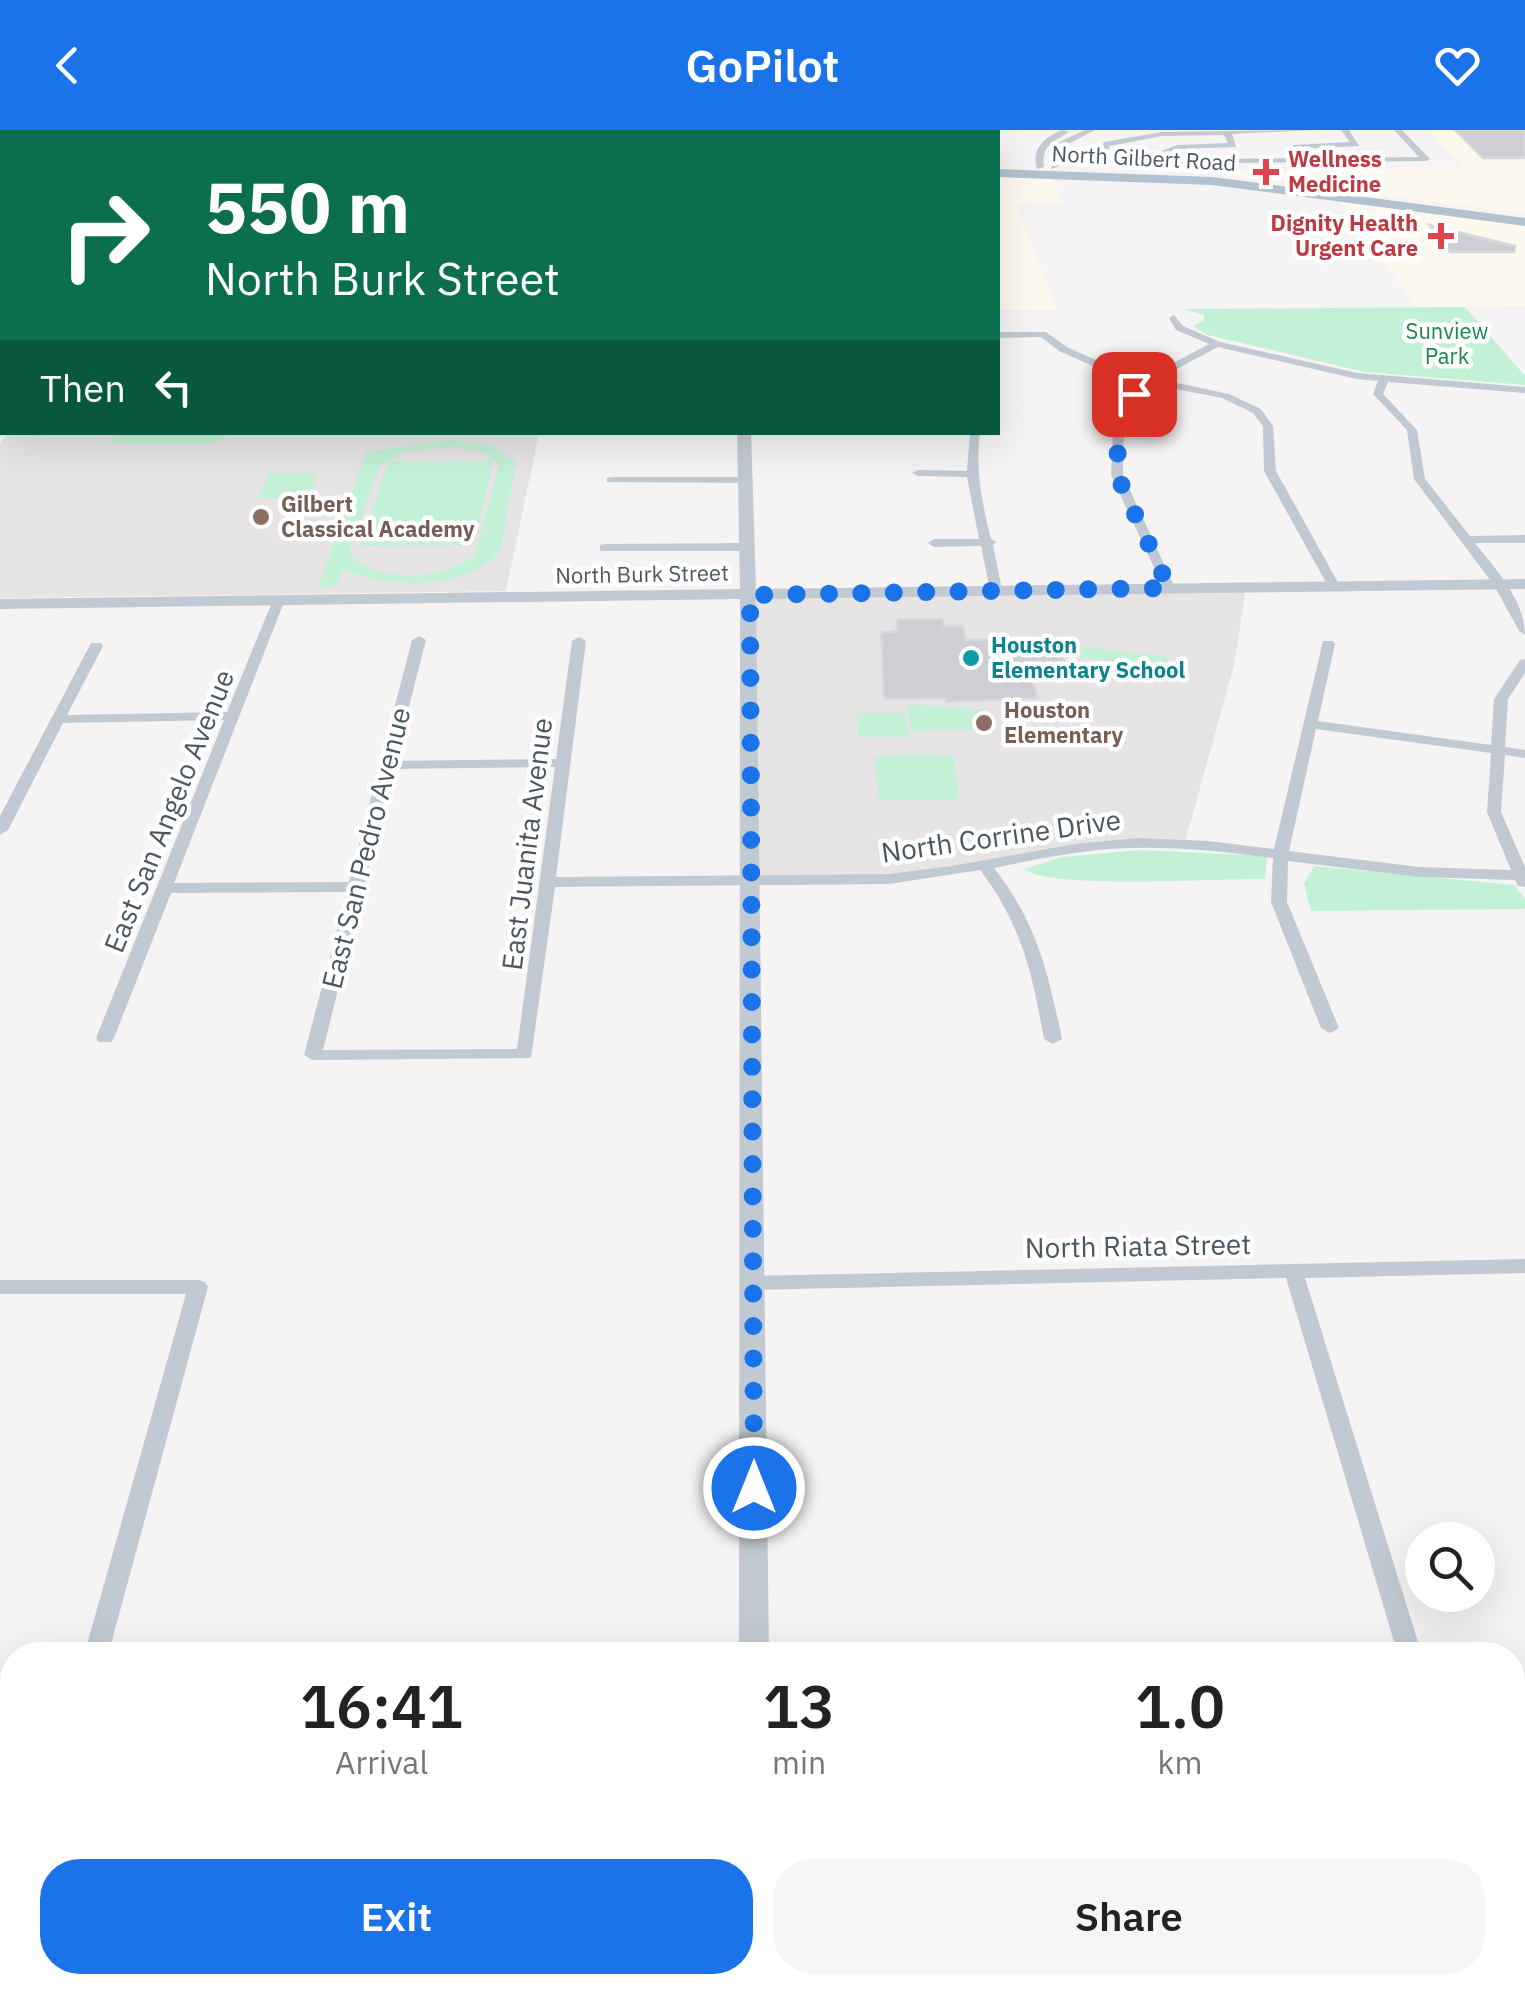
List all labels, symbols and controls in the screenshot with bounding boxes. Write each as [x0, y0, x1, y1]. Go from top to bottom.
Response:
text: GoPilot [686, 36, 839, 94]
icon: back [40, 38, 95, 93]
icon: heart [1430, 38, 1485, 93]
street label: North Gilbert Road [1051, 138, 1237, 177]
place label: Wellness Medicine [1288, 144, 1382, 198]
marker: Wellness Medicine [1253, 159, 1279, 185]
text: 550 m [205, 161, 410, 252]
icon: right [40, 170, 170, 300]
place label: Dignity Health Urgent Care [1271, 208, 1418, 262]
marker: Dignity Health Urgent Care [1428, 223, 1454, 249]
text: North Burk Street [205, 249, 560, 307]
park label: Sunview Park [1406, 316, 1488, 370]
pin [1092, 352, 1177, 437]
icon: left [146, 360, 201, 415]
text: Then [40, 363, 126, 412]
icon: arrive [1107, 367, 1162, 422]
place label: Gilbert Classical Academy [281, 489, 475, 543]
marker: Gilbert Classical Academy [250, 506, 272, 528]
street label: North Burk Street [555, 557, 729, 590]
place label: Houston Elementary School [991, 630, 1185, 684]
marker: Houston Elementary School [960, 647, 982, 669]
street label: East San Angelo Avenue [95, 664, 242, 958]
place label: Houston Elementary [1004, 695, 1124, 749]
street label: East San Pedro Avenue [313, 703, 418, 992]
marker: Houston Elementary [973, 712, 995, 734]
street label: East Juanita Avenue [493, 716, 560, 972]
street label: North Corrine Drive [879, 800, 1123, 871]
street label: North Riata Street [1025, 1225, 1251, 1266]
position arrow [702, 1436, 806, 1540]
map controls [1405, 1522, 1495, 1612]
button: search [1405, 1522, 1495, 1612]
text: 16:41 [300, 1666, 463, 1745]
text: 13 [763, 1666, 835, 1745]
text: 1.0 [1135, 1666, 1225, 1745]
text: Arrival [335, 1741, 428, 1783]
text: min [772, 1741, 826, 1783]
text: km [1158, 1741, 1202, 1783]
button: Exit [40, 1859, 753, 1974]
button: Share [773, 1859, 1485, 1974]

